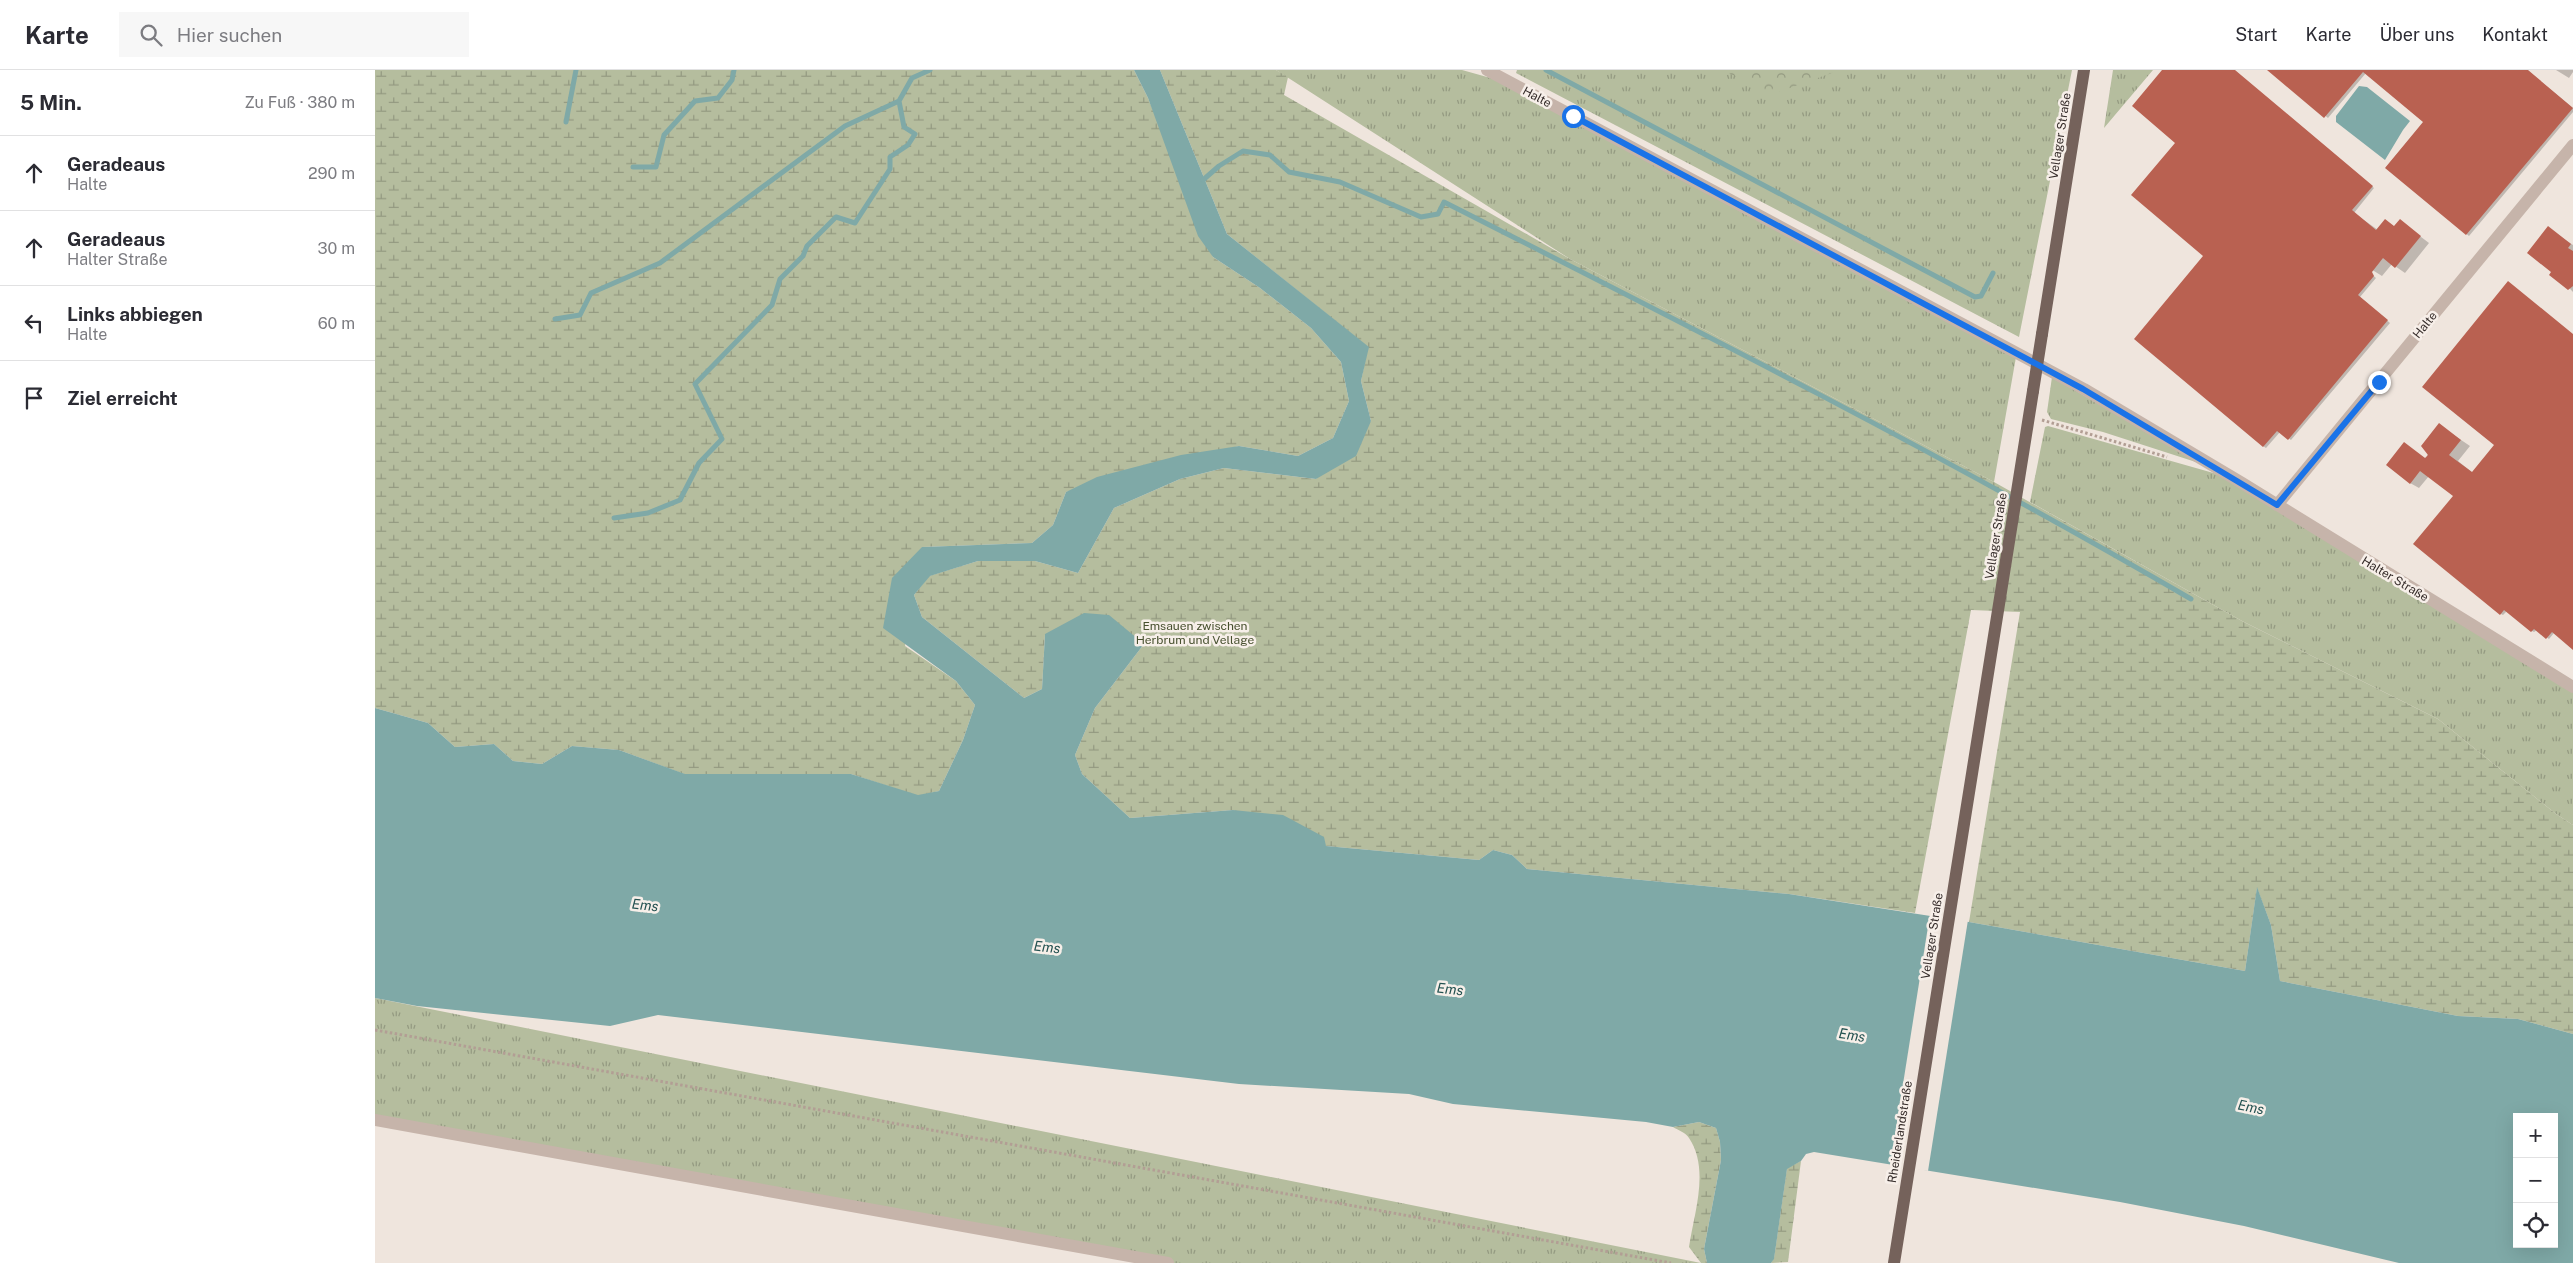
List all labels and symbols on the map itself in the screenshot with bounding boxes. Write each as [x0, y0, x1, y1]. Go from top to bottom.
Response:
street label: Halte [1520, 84, 1554, 110]
street label: Vellager Straße [2046, 92, 2074, 180]
route start [1562, 105, 1585, 128]
street label: Halte [2410, 309, 2440, 341]
route end [2368, 371, 2391, 394]
street label: Vellager Straße [1982, 492, 2010, 580]
street label: Halter Straße [2359, 554, 2431, 605]
park label: Emsauen zwischen Herbrum und Vellage [1136, 619, 1255, 647]
street label: Vellager Straße [1918, 892, 1946, 980]
water label: Ems [631, 896, 659, 914]
water label: Ems [1033, 938, 1061, 956]
water label: Ems [1436, 980, 1464, 998]
water label: Ems [1838, 1025, 1867, 1045]
street label: Rheiderlandstraße [1885, 1080, 1915, 1184]
water label: Ems [2236, 1097, 2266, 1117]

